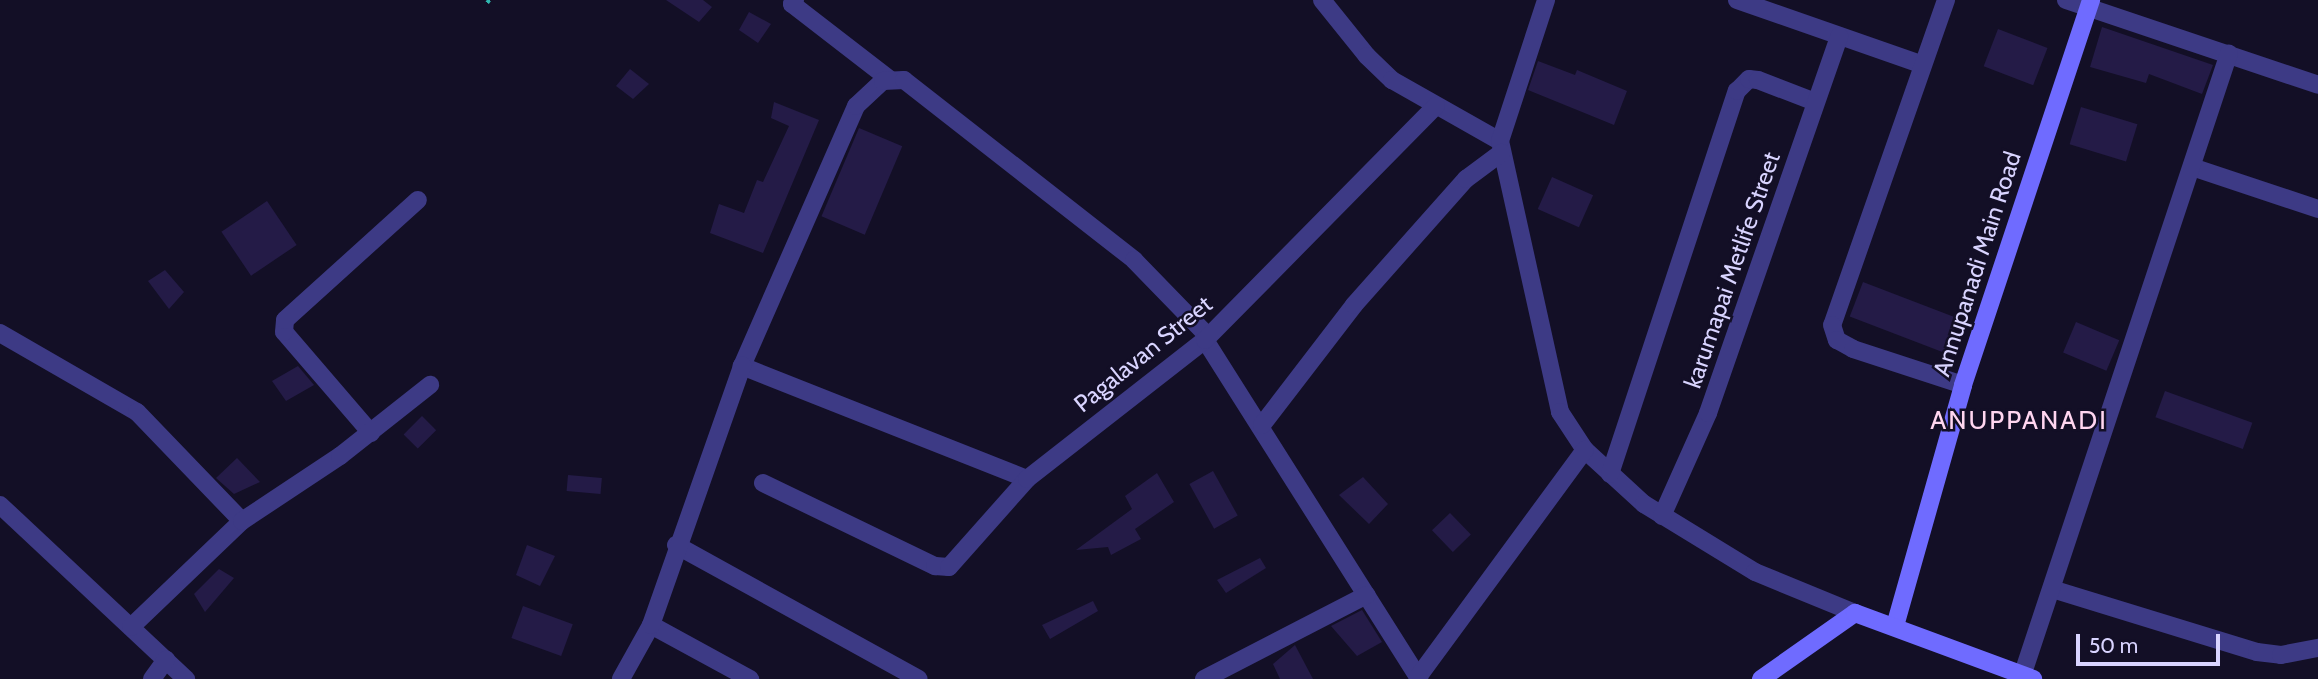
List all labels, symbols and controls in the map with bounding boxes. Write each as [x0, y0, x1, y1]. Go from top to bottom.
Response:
street label: karumapai Metlife Street [1678, 148, 1786, 392]
street label: Annupanadi Main Road [1927, 148, 2027, 380]
street label: Pagalavan Street [1068, 290, 1218, 418]
district label: ANUPPANADI [1931, 405, 2107, 437]
scale bar [2080, 620, 2224, 664]
text: 50 m [2089, 633, 2138, 658]

